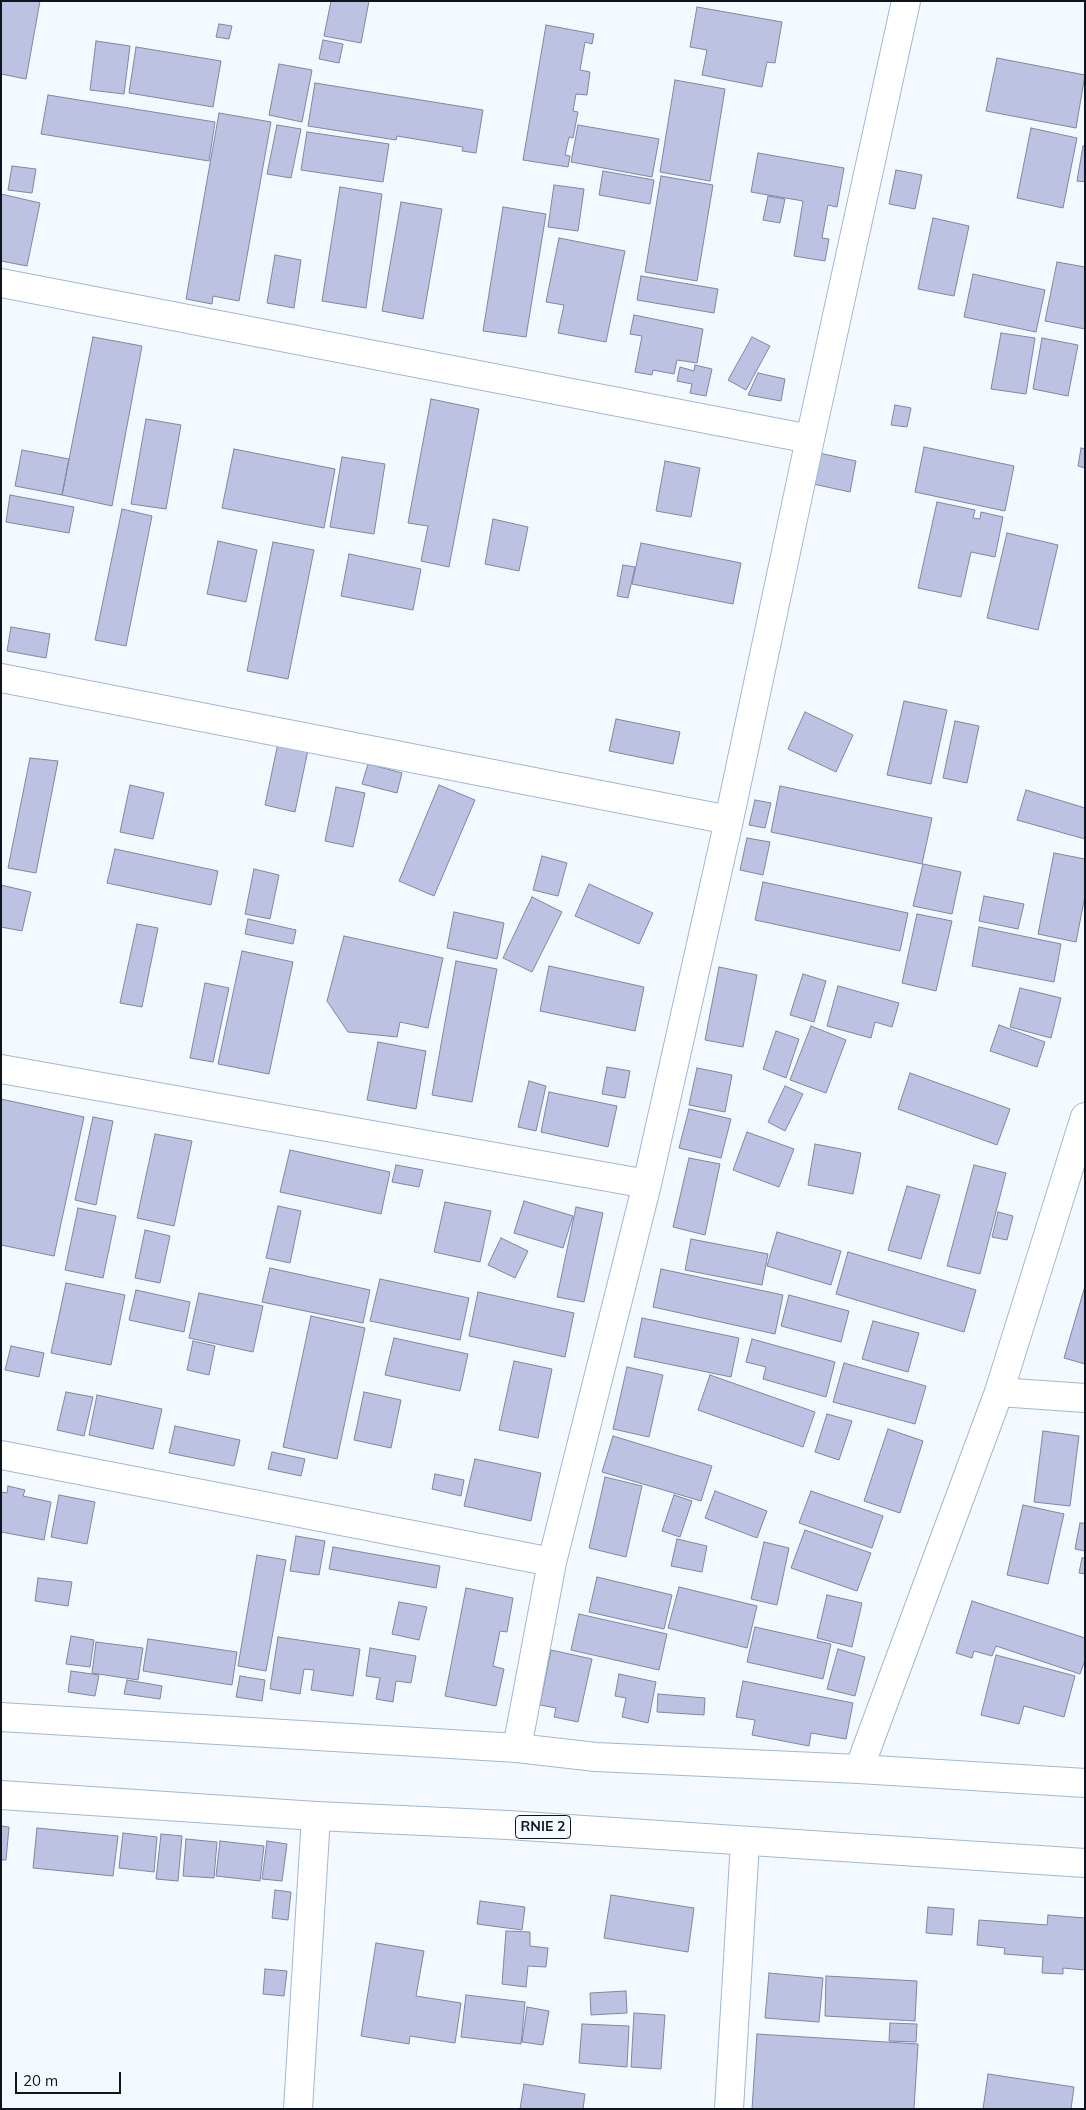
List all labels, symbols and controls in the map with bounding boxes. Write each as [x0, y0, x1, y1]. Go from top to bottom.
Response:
road number: RNIE 2 [516, 1815, 570, 1838]
scale bar [18, 2062, 124, 2094]
text: 20 m [23, 2071, 58, 2090]

